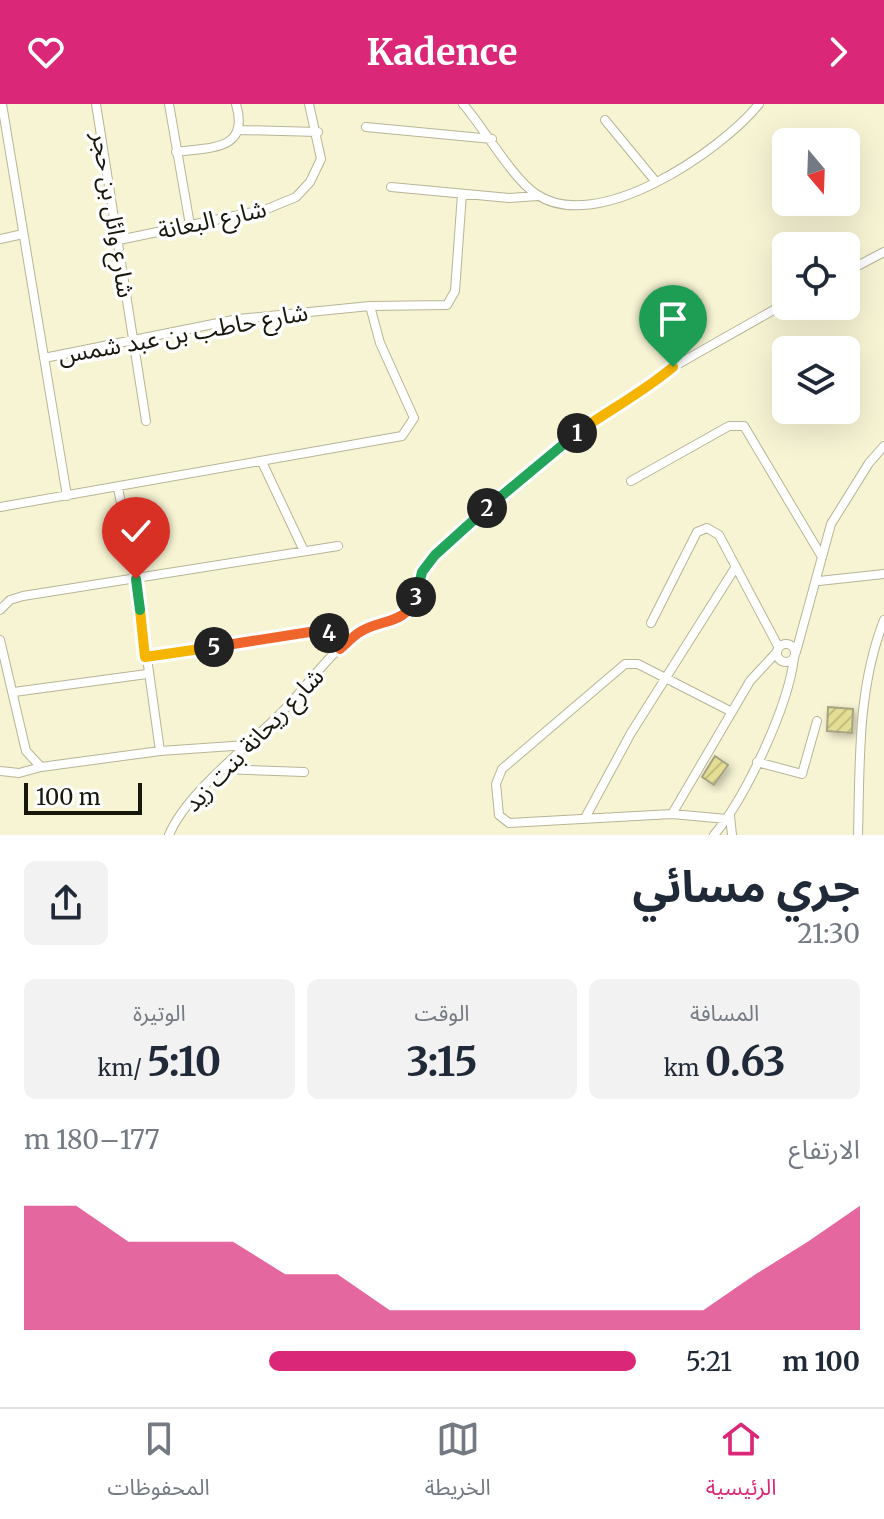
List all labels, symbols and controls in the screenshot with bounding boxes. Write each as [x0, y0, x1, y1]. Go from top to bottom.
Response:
icon: heart [24, 30, 68, 74]
text: Kadence [367, 30, 517, 75]
icon: forward [816, 30, 860, 74]
north arrow [772, 128, 860, 216]
map controls [772, 128, 860, 424]
street label: شارع وائل بن حجر [83, 129, 142, 300]
street label: شارع البعانة [155, 193, 269, 248]
button: locate [772, 232, 860, 320]
pin [639, 285, 707, 367]
street label: شارع حاطب بن عبد شمس [55, 296, 311, 373]
icon: arrive [651, 297, 695, 341]
button: layers [772, 336, 860, 424]
pin: 1 [557, 413, 597, 453]
text: 1 [572, 419, 582, 447]
pin: 2 [467, 488, 507, 528]
text: 2 [481, 494, 493, 522]
pin [102, 497, 170, 579]
icon: check [114, 509, 158, 553]
pin: 3 [396, 577, 436, 617]
text: 3 [410, 583, 422, 611]
pin: 4 [309, 613, 349, 653]
text: 4 [322, 619, 336, 647]
pin: 5 [194, 627, 234, 667]
text: 5 [208, 633, 220, 661]
street label: شارع ريحانة بنت زيد [177, 661, 332, 820]
scale bar [24, 779, 142, 815]
text: 100 m [36, 783, 101, 811]
text: جري مسائي [632, 859, 860, 914]
button: share [24, 861, 108, 945]
text: 21:30 [797, 917, 860, 950]
text: الوتيرة [133, 999, 186, 1027]
text: الوقت [414, 999, 470, 1027]
text: المسافة [690, 999, 759, 1027]
text: 5:10 [147, 1037, 221, 1087]
text: 3:15 [406, 1037, 478, 1087]
text: 0.63 [705, 1037, 786, 1087]
text: /km [97, 1054, 147, 1082]
text: km [664, 1054, 705, 1082]
text: 177–180 m [24, 1123, 160, 1156]
text: الارتفاع [789, 1133, 860, 1166]
text: 5:21 [686, 1345, 732, 1378]
text: 100 m [782, 1345, 860, 1378]
tab: المحفوظات [108, 1417, 210, 1511]
tab: الخريطة [425, 1417, 491, 1511]
tab: الرئيسية [706, 1417, 776, 1511]

